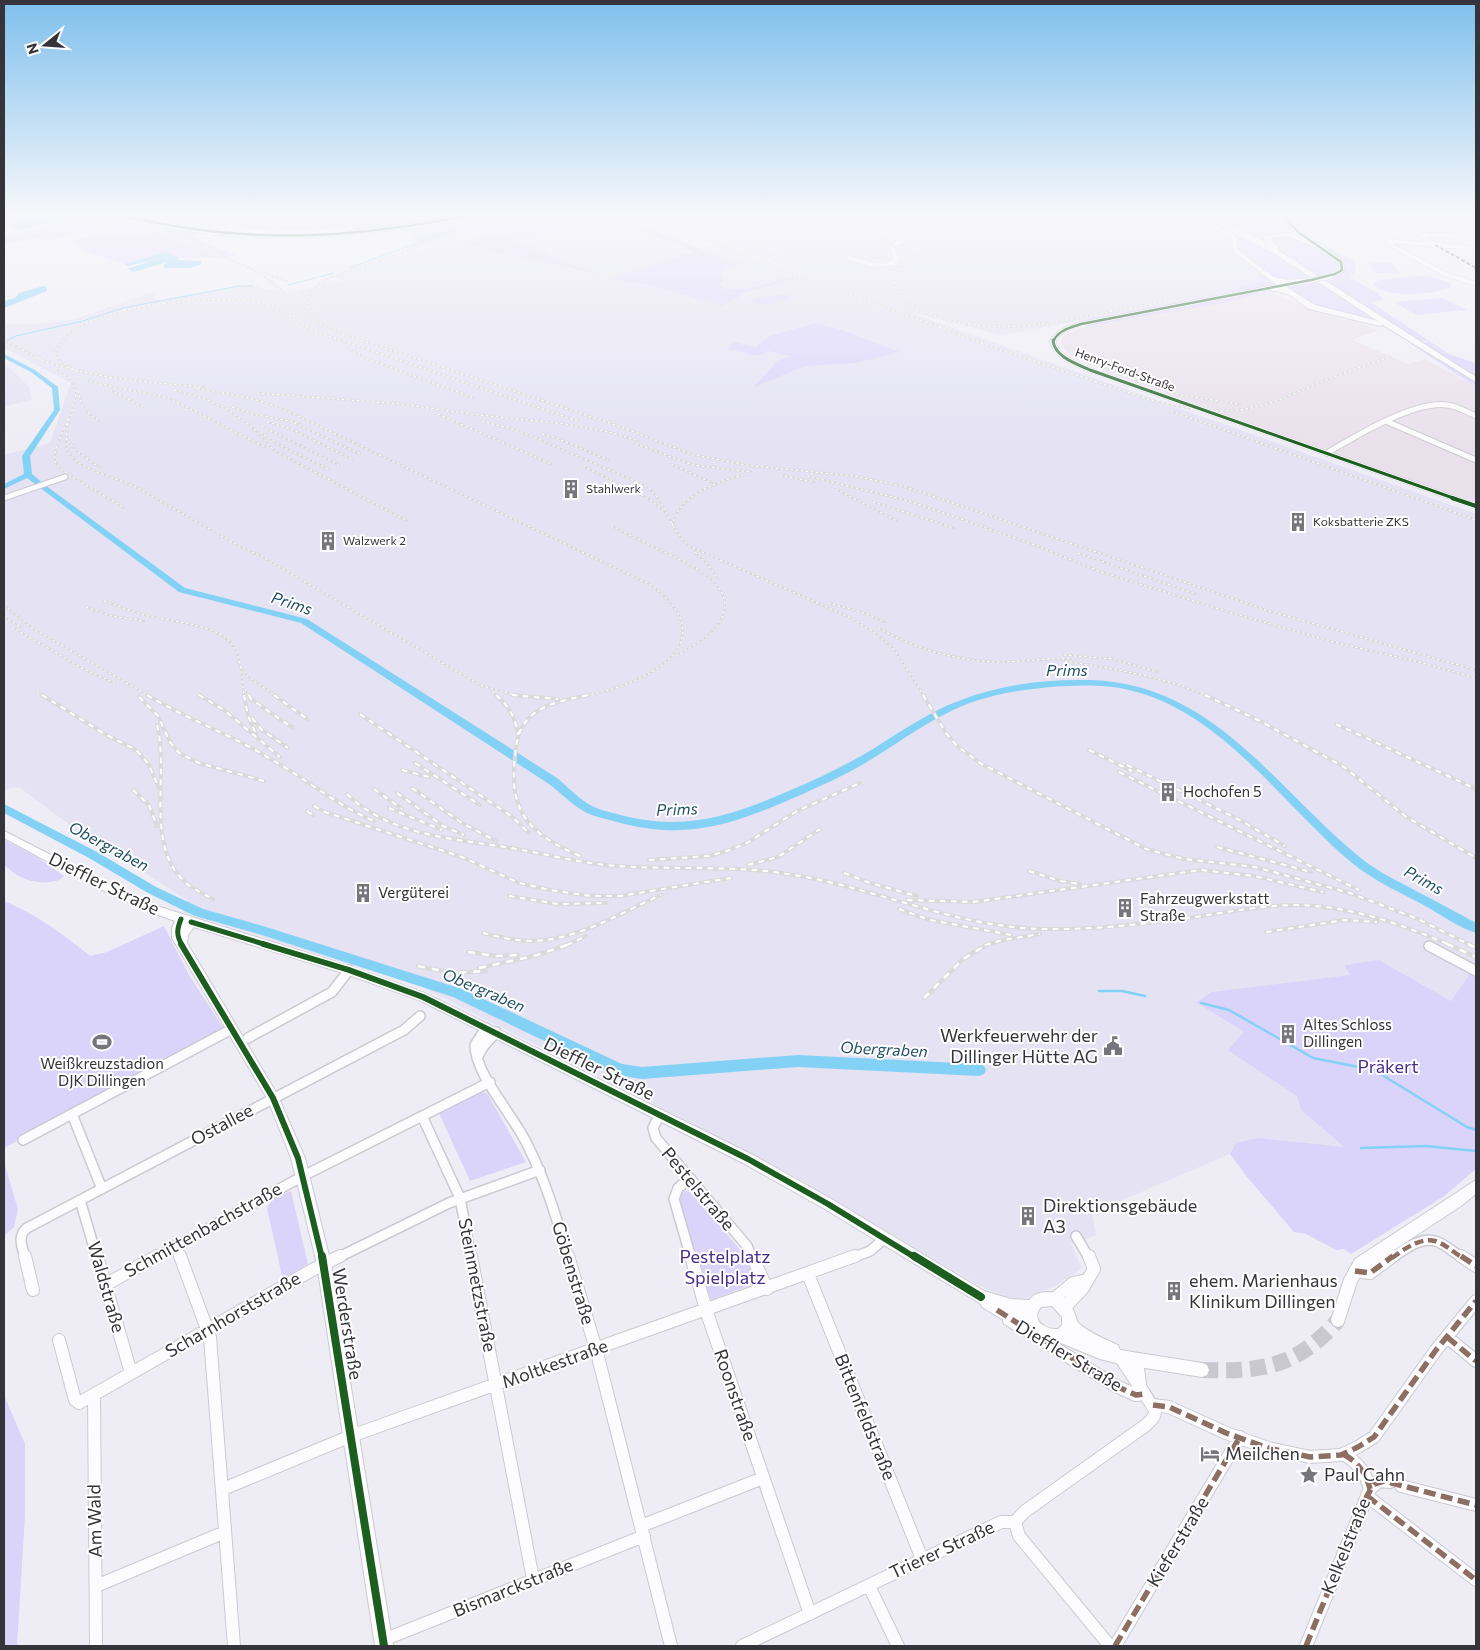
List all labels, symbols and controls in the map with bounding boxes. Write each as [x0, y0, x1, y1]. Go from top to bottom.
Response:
north arrow [20, 20, 70, 70]
text: N [22, 41, 42, 56]
street label: Henry-Ford-Straße [1074, 345, 1177, 394]
building icon: Stahlwerk [560, 478, 582, 500]
place label: Stahlwerk [586, 481, 642, 495]
building icon: Koksbatterie ZKS [1287, 511, 1309, 533]
place label: Koksbatterie ZKS [1313, 514, 1409, 528]
building icon: Walzwerk 2 [317, 530, 339, 552]
place label: Walzwerk 2 [343, 533, 406, 547]
water label: Prims [269, 587, 315, 618]
water label: Prims [1046, 660, 1088, 679]
building icon: Hochofen 5 [1157, 781, 1179, 803]
place label: Hochofen 5 [1183, 782, 1262, 800]
water label: Prims [656, 798, 698, 819]
water label: Obergraben [66, 817, 152, 875]
street label: Dieffler Straße [46, 847, 163, 919]
water label: Prims [1401, 861, 1447, 898]
building icon: Vergüterei [352, 882, 374, 904]
place label: Vergüterei [378, 883, 449, 901]
place label: Fahrzeugwerkstatt Straße [1140, 889, 1269, 924]
building icon: Fahrzeugwerkstatt Straße [1114, 897, 1136, 919]
water label: Obergraben [440, 964, 528, 1015]
place label: Altes Schloss Dillingen [1303, 1015, 1392, 1050]
building icon: Altes Schloss Dillingen [1277, 1023, 1299, 1045]
place label: Werkfeuerwehr der Dillinger Hütte AG [940, 1024, 1098, 1067]
sports icon: Weißkreuzstadion DJK Dillingen [91, 1031, 113, 1053]
street label: Dieffler Straße [541, 1032, 658, 1104]
public building icon: Werkfeuerwehr der Dillinger Hütte AG [1102, 1035, 1124, 1057]
water label: Obergraben [840, 1037, 928, 1060]
place label: Weißkreuzstadion DJK Dillingen [40, 1054, 164, 1089]
park label: Präkert [1357, 1055, 1419, 1077]
street label: Ostallee [186, 1098, 257, 1150]
street label: Pestelstraße [657, 1142, 740, 1235]
street label: Schmittenbachstraße [120, 1177, 285, 1281]
place label: Direktionsgebäude A3 [1043, 1194, 1197, 1237]
building icon: Direktionsgebäude A3 [1017, 1205, 1039, 1227]
street label: Steinmetzstraße [454, 1216, 502, 1354]
street label: Göbenstraße [548, 1218, 600, 1327]
street label: Waldstraße [83, 1238, 131, 1335]
park label: Pestelplatz Spielplatz [680, 1245, 770, 1288]
street label: Scharnhorststraße [161, 1266, 304, 1362]
street label: Werderstraße [328, 1267, 368, 1381]
place label: ehem. Marienhaus Klinikum Dillingen [1189, 1269, 1338, 1312]
building icon: ehem. Marienhaus Klinikum Dillingen [1163, 1280, 1185, 1302]
street label: Dieffler Straße [1012, 1315, 1127, 1396]
street label: Moltkestraße [499, 1334, 611, 1392]
street label: Roonstraße [710, 1346, 762, 1443]
street label: Bittenfeldstraße [831, 1350, 901, 1483]
place label: Meilchen [1225, 1442, 1300, 1464]
hotel icon: Meilchen [1199, 1443, 1221, 1465]
place label: Paul Cahn [1324, 1463, 1405, 1485]
place icon: Paul Cahn [1298, 1464, 1320, 1486]
street label: Am Wald [82, 1484, 106, 1558]
street label: Kieferstraße [1142, 1492, 1213, 1591]
street label: Kelkelstraße [1316, 1495, 1374, 1597]
street label: Trierer Straße [886, 1515, 997, 1583]
street label: Bismarckstraße [449, 1553, 576, 1621]

